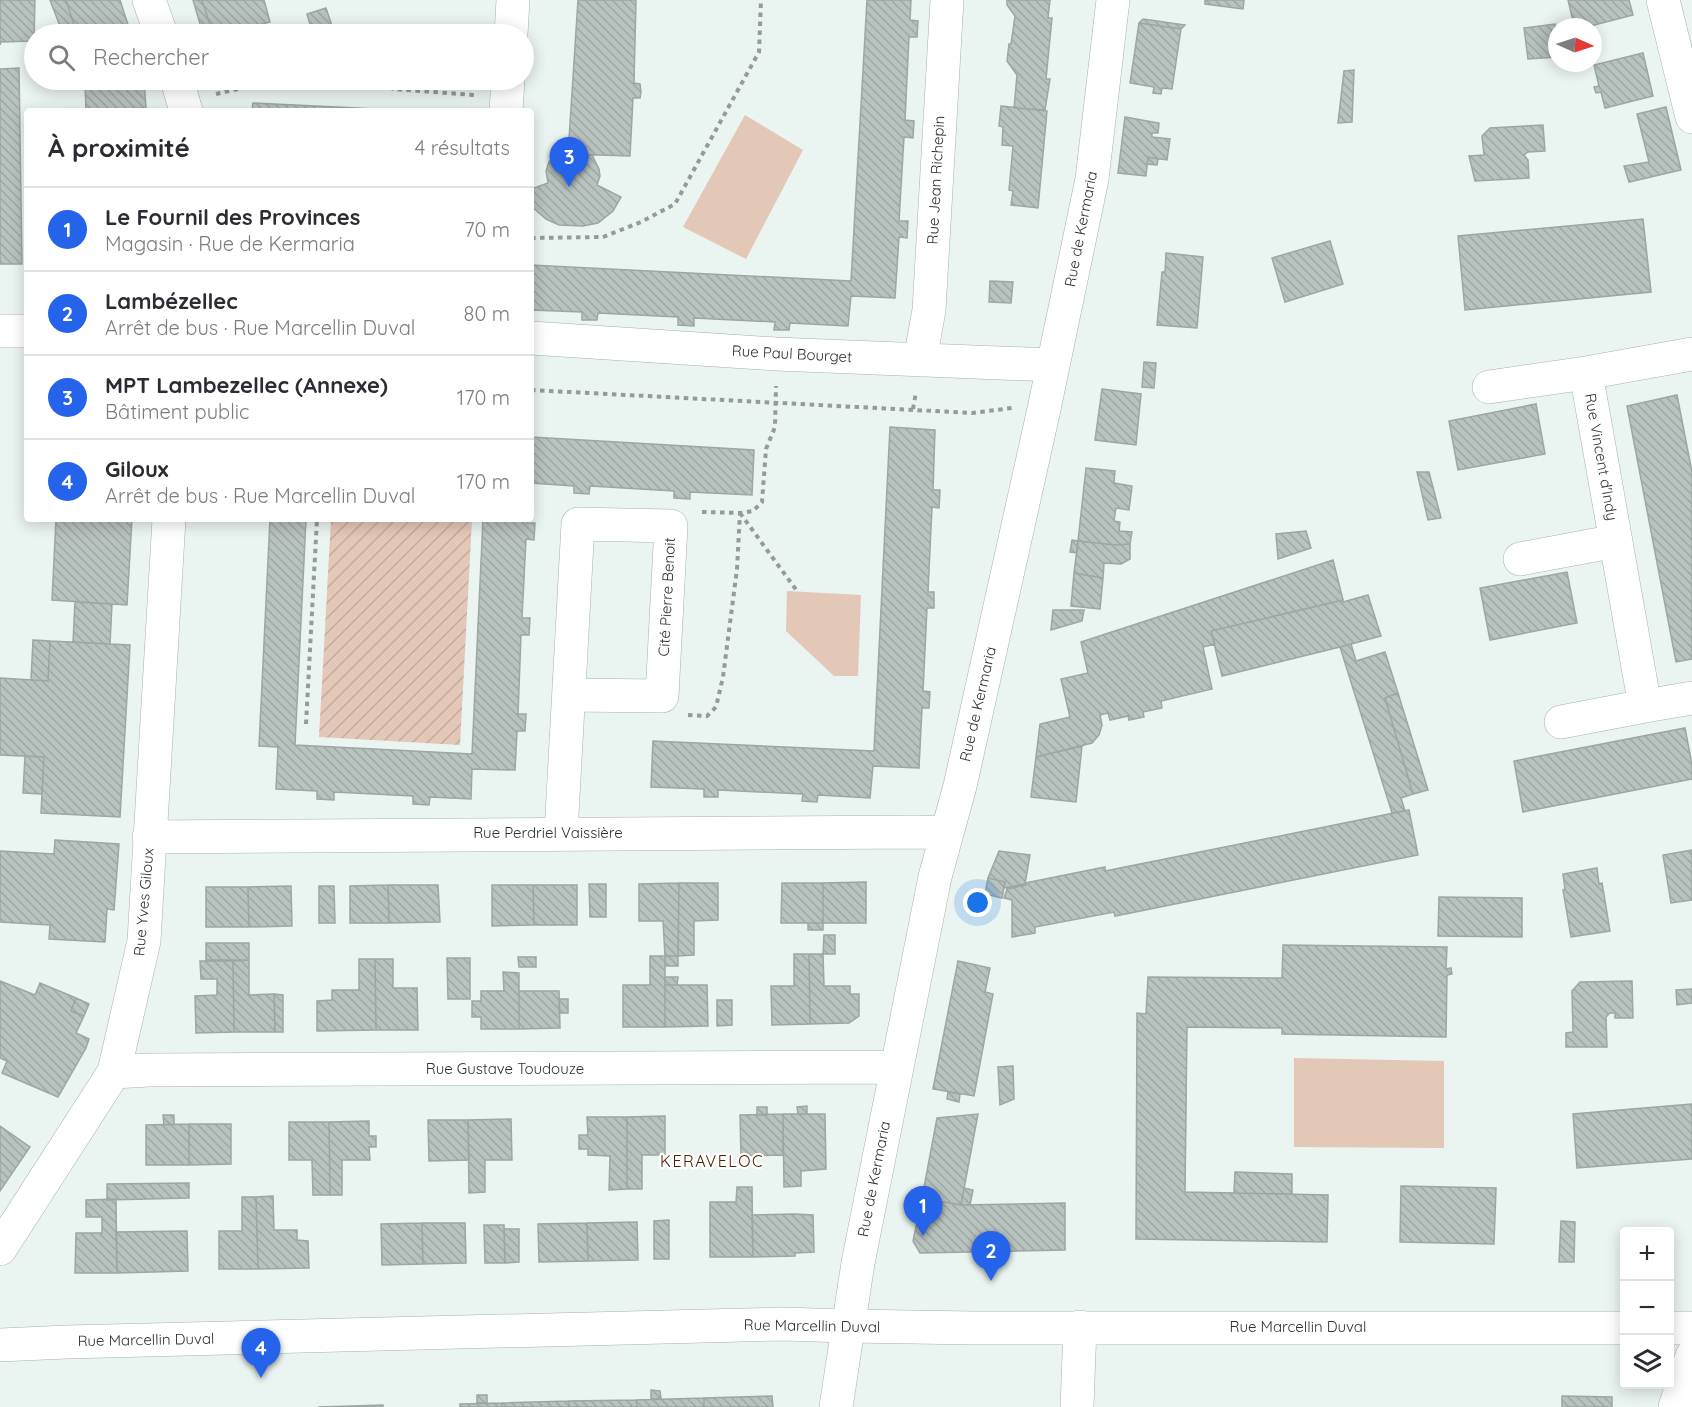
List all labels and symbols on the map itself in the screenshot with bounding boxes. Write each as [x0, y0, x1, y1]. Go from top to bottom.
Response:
north arrow [1548, 18, 1602, 72]
street label: Rue Jean Richepin [923, 115, 948, 245]
pin: 3 [550, 138, 588, 187]
street label: Rue de Kermaria [1060, 169, 1101, 288]
street label: Rue Paul Bourget [731, 341, 853, 366]
street label: Rue Vincent d'Indy [1581, 392, 1622, 522]
street label: Cité Pierre Benoit [654, 537, 679, 657]
street label: Rue de Kermaria [955, 644, 1000, 763]
street label: Rue Perdriel Vaissière [473, 823, 623, 842]
street label: Rue Yves Giloux [129, 847, 158, 957]
your location [963, 888, 992, 917]
street label: Rue Gustave Toudouze [426, 1059, 584, 1078]
street label: Rue de Kermaria [853, 1119, 894, 1238]
district label: KERAVELOC [660, 1151, 764, 1171]
pin: 1 [904, 1186, 942, 1236]
pin: 2 [972, 1232, 1010, 1281]
street label: Rue Marcellin Duval [743, 1315, 881, 1336]
street label: Rue Marcellin Duval [1230, 1317, 1366, 1336]
pin: 4 [242, 1328, 280, 1378]
street label: Rue Marcellin Duval [77, 1329, 215, 1350]

